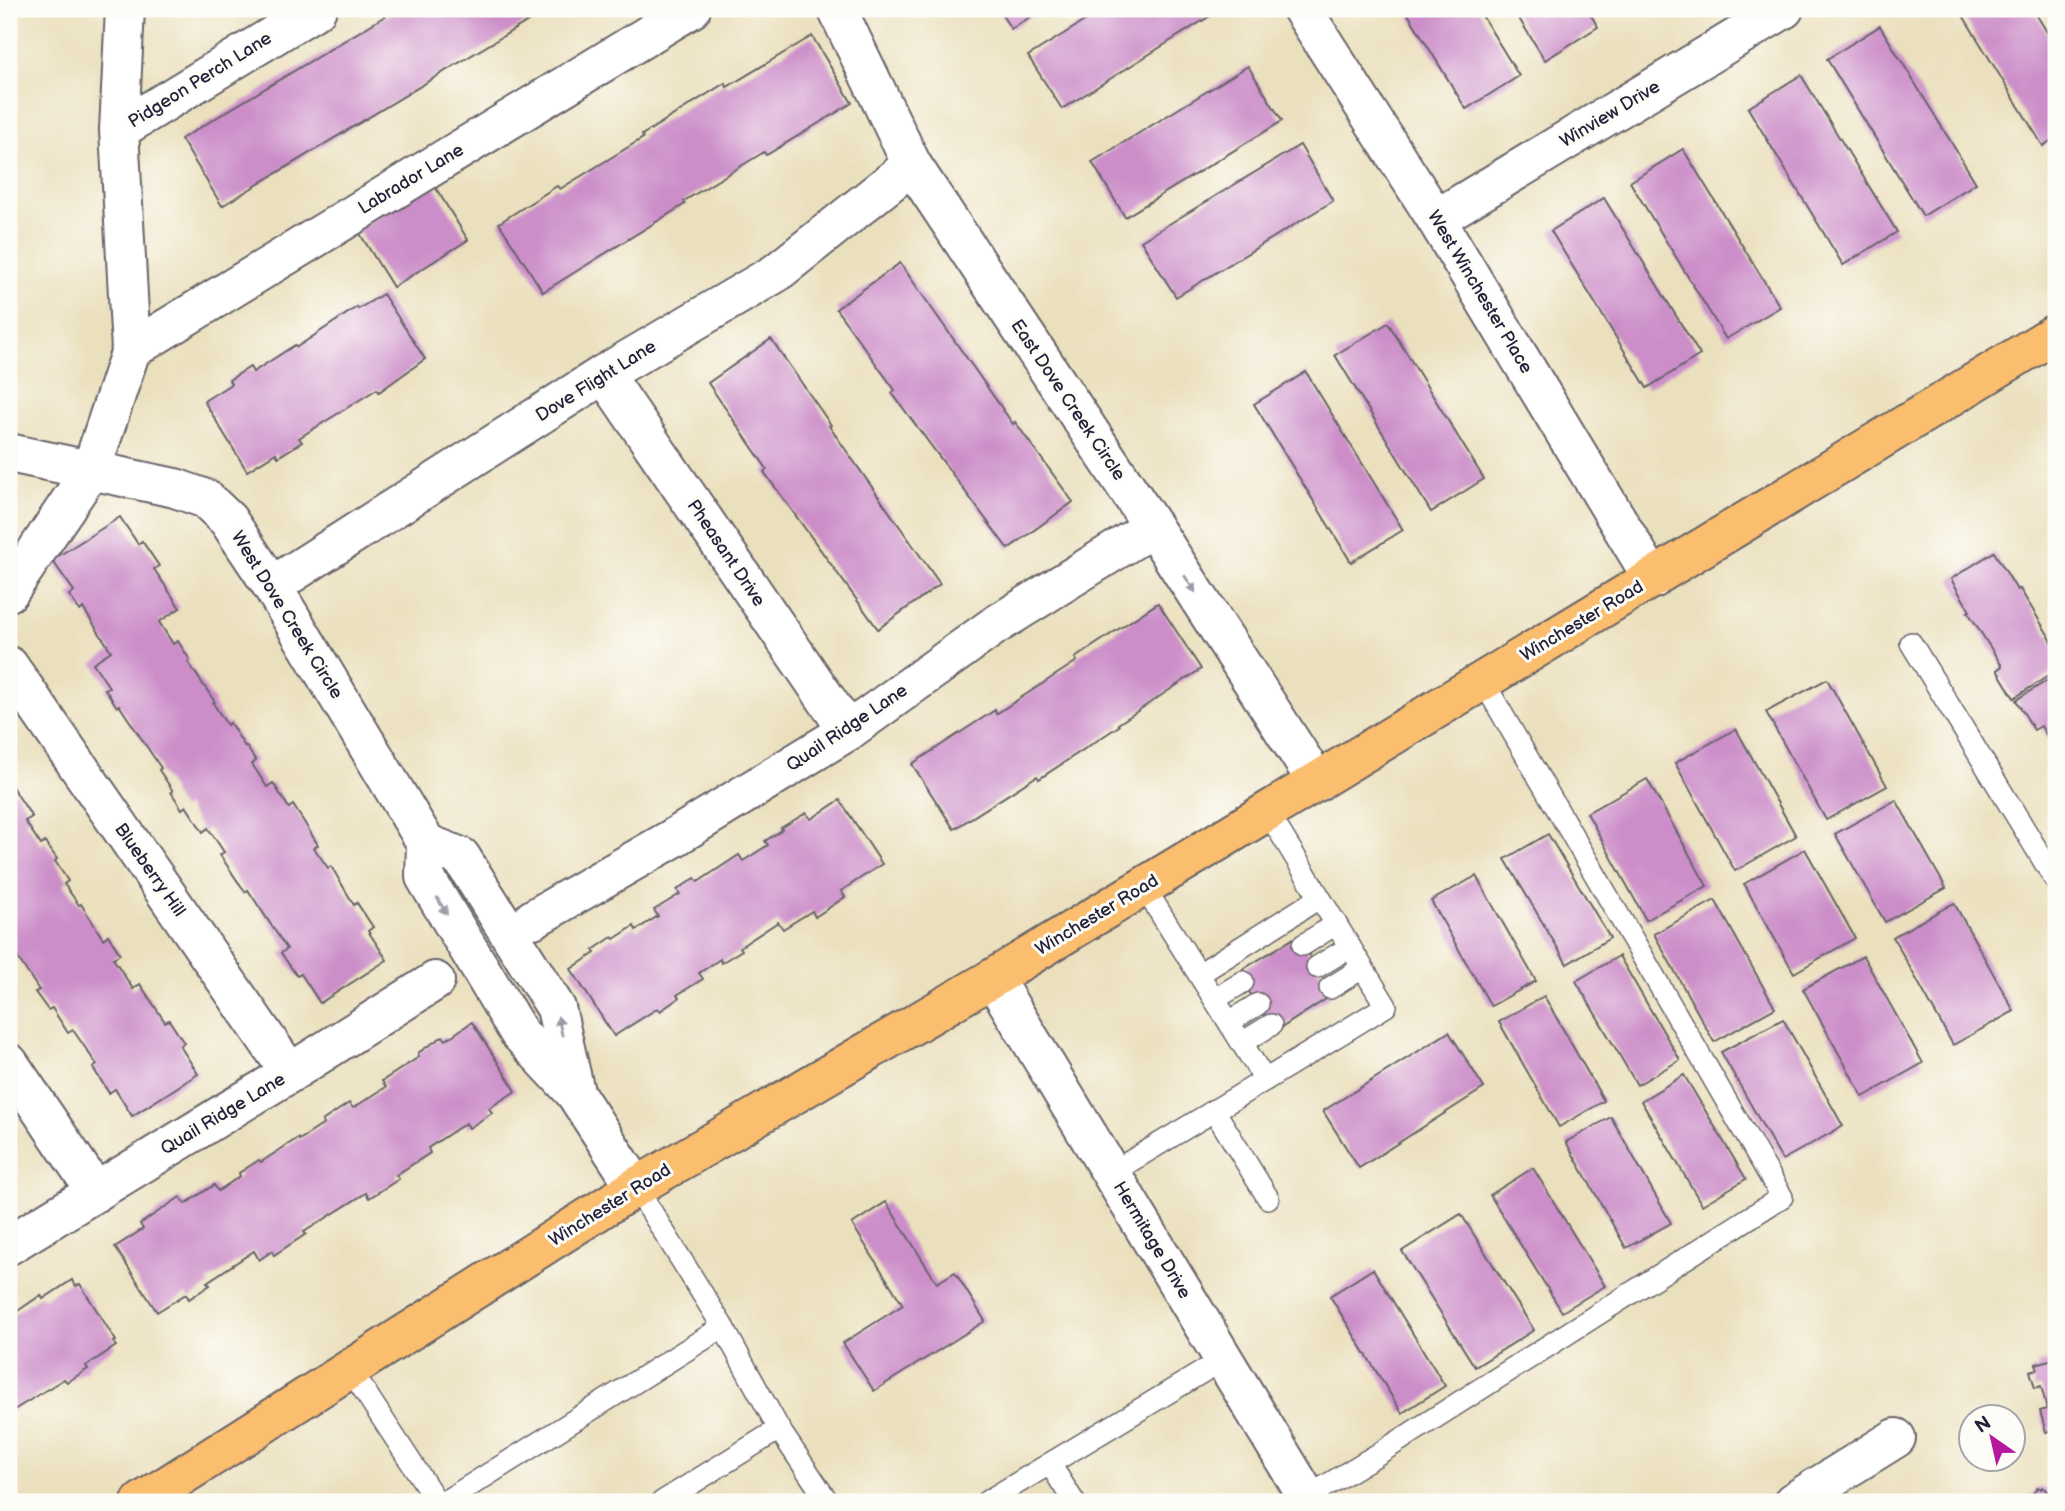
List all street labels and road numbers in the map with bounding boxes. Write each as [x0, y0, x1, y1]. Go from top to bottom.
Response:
street label: Pidgeon Perch Lane [125, 27, 276, 133]
street label: Winview Drive [1556, 76, 1664, 152]
street label: Labrador Lane [355, 139, 468, 219]
street label: West Winchester Place [1423, 207, 1537, 378]
street label: East Dove Creek Circle [1006, 316, 1130, 485]
street label: Dove Flight Lane [532, 336, 660, 426]
street label: Pheasant Drive [683, 496, 770, 611]
street label: West Dove Creek Circle [227, 527, 347, 703]
street label: Winchester Road [1517, 576, 1647, 666]
street label: Quail Ridge Lane [783, 680, 912, 776]
street label: Blueberry Hill [110, 819, 190, 921]
street label: Winchester Road [1032, 870, 1162, 960]
street label: Quail Ridge Lane [157, 1068, 289, 1159]
street label: Winchester Road [545, 1159, 675, 1251]
street label: Hermitage Drive [1109, 1178, 1195, 1303]

